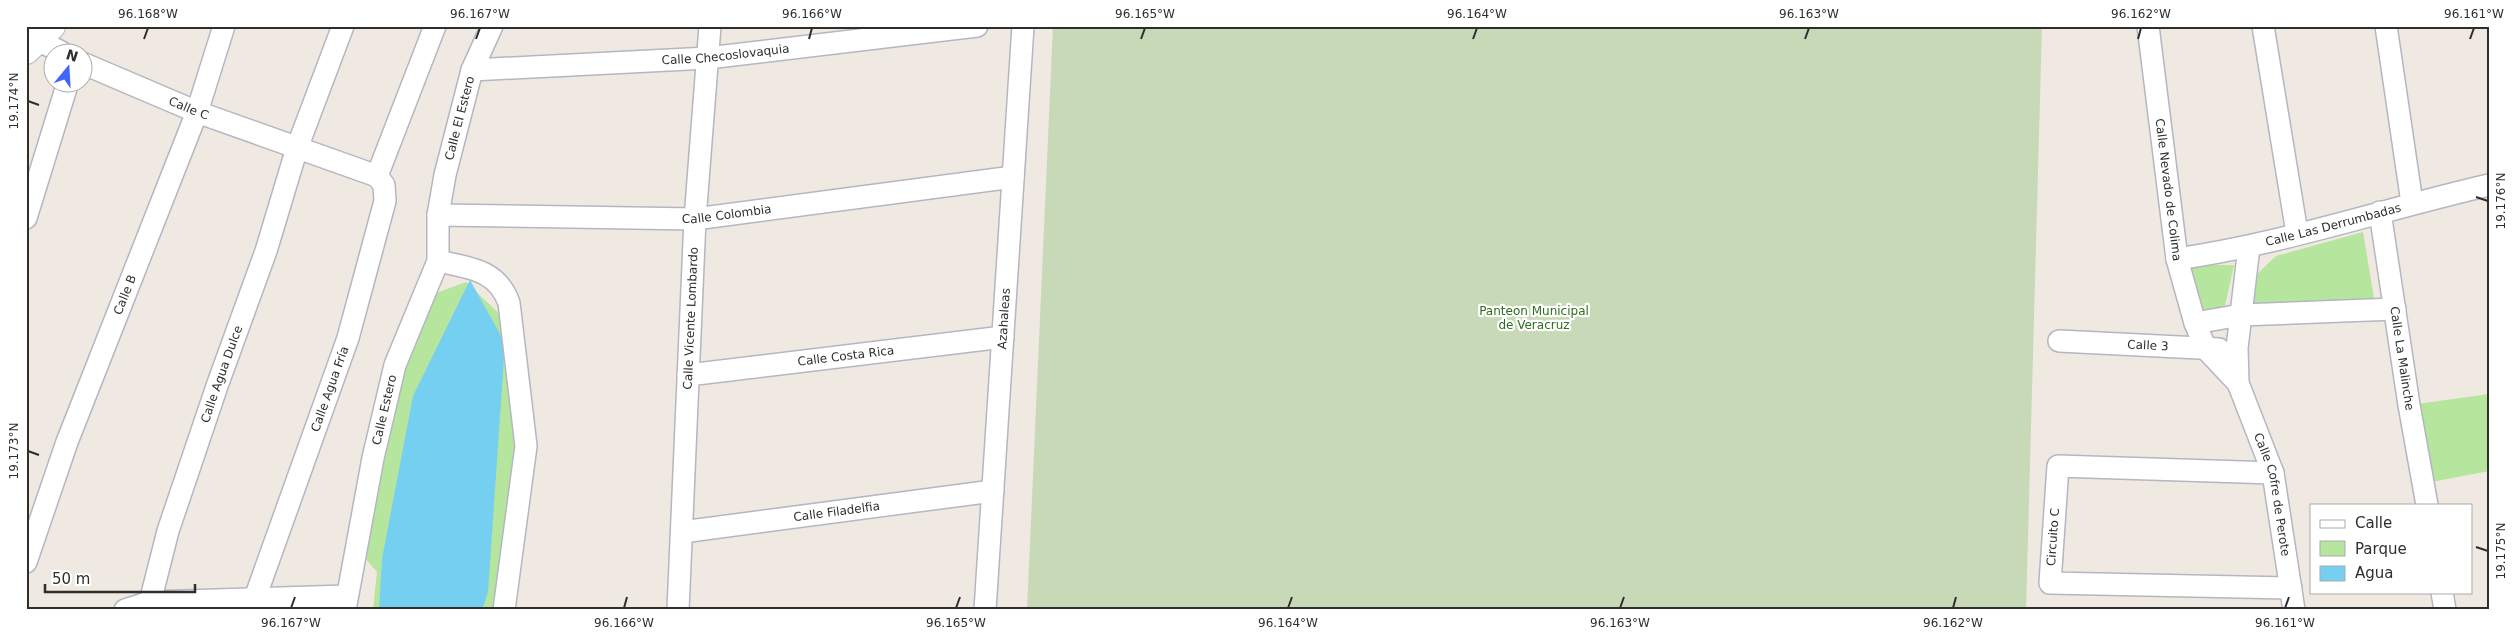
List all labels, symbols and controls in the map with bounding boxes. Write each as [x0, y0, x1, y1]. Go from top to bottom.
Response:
text: 96.168°W [118, 7, 178, 21]
text: 96.167°W [450, 7, 510, 21]
text: 96.166°W [782, 7, 842, 21]
text: 96.165°W [1115, 7, 1175, 21]
text: 96.164°W [1447, 7, 1507, 21]
text: 96.163°W [1779, 7, 1839, 21]
text: 96.162°W [2111, 7, 2171, 21]
text: 96.161°W [2444, 7, 2504, 21]
street label: Calle Checoslovaquia [661, 41, 790, 67]
north arrow [42, 42, 92, 92]
text: N [64, 46, 80, 65]
text: 19.174°N [7, 73, 21, 129]
street label: Calle El Estero [442, 75, 477, 162]
street label: Calle C [167, 94, 211, 123]
street label: Calle Nevado de Colima [2153, 118, 2184, 262]
text: 19.176°N [2494, 173, 2508, 229]
street label: Calle Las Derrumbadas [2264, 201, 2403, 249]
street label: Calle Colombia [682, 202, 772, 226]
street label: Calle Vicente Lombardo [681, 247, 701, 390]
street label: Calle B [111, 273, 139, 317]
street label: Azahaleas [995, 288, 1013, 350]
park label: Panteon Municipal de Veracruz [1479, 304, 1589, 332]
street label: Calle La Malinche [2387, 305, 2417, 412]
street label: Calle Agua Dulce [198, 324, 245, 425]
street label: Calle 3 [2127, 337, 2169, 353]
street label: Calle Costa Rica [797, 343, 895, 369]
street label: Calle Agua Fría [308, 344, 352, 434]
street label: Calle Estero [369, 373, 399, 446]
text: 19.173°N [7, 423, 21, 479]
street label: Calle Cofre de Perote [2251, 431, 2293, 557]
street label: Calle Filadelfia [793, 499, 881, 524]
legend [2310, 504, 2472, 594]
street label: Circuito C [2044, 507, 2062, 567]
text: Calle [2355, 514, 2392, 532]
text: 19.175°N [2494, 523, 2508, 579]
text: Parque [2355, 540, 2407, 558]
scale bar [45, 561, 195, 593]
text: Agua [2355, 564, 2393, 582]
text: 50 m [52, 570, 90, 588]
text: 96.167°W [261, 616, 321, 630]
text: 96.166°W [594, 616, 654, 630]
text: 96.165°W [926, 616, 986, 630]
text: 96.164°W [1258, 616, 1318, 630]
text: 96.163°W [1590, 616, 1650, 630]
text: 96.162°W [1923, 616, 1983, 630]
text: 96.161°W [2255, 616, 2315, 630]

